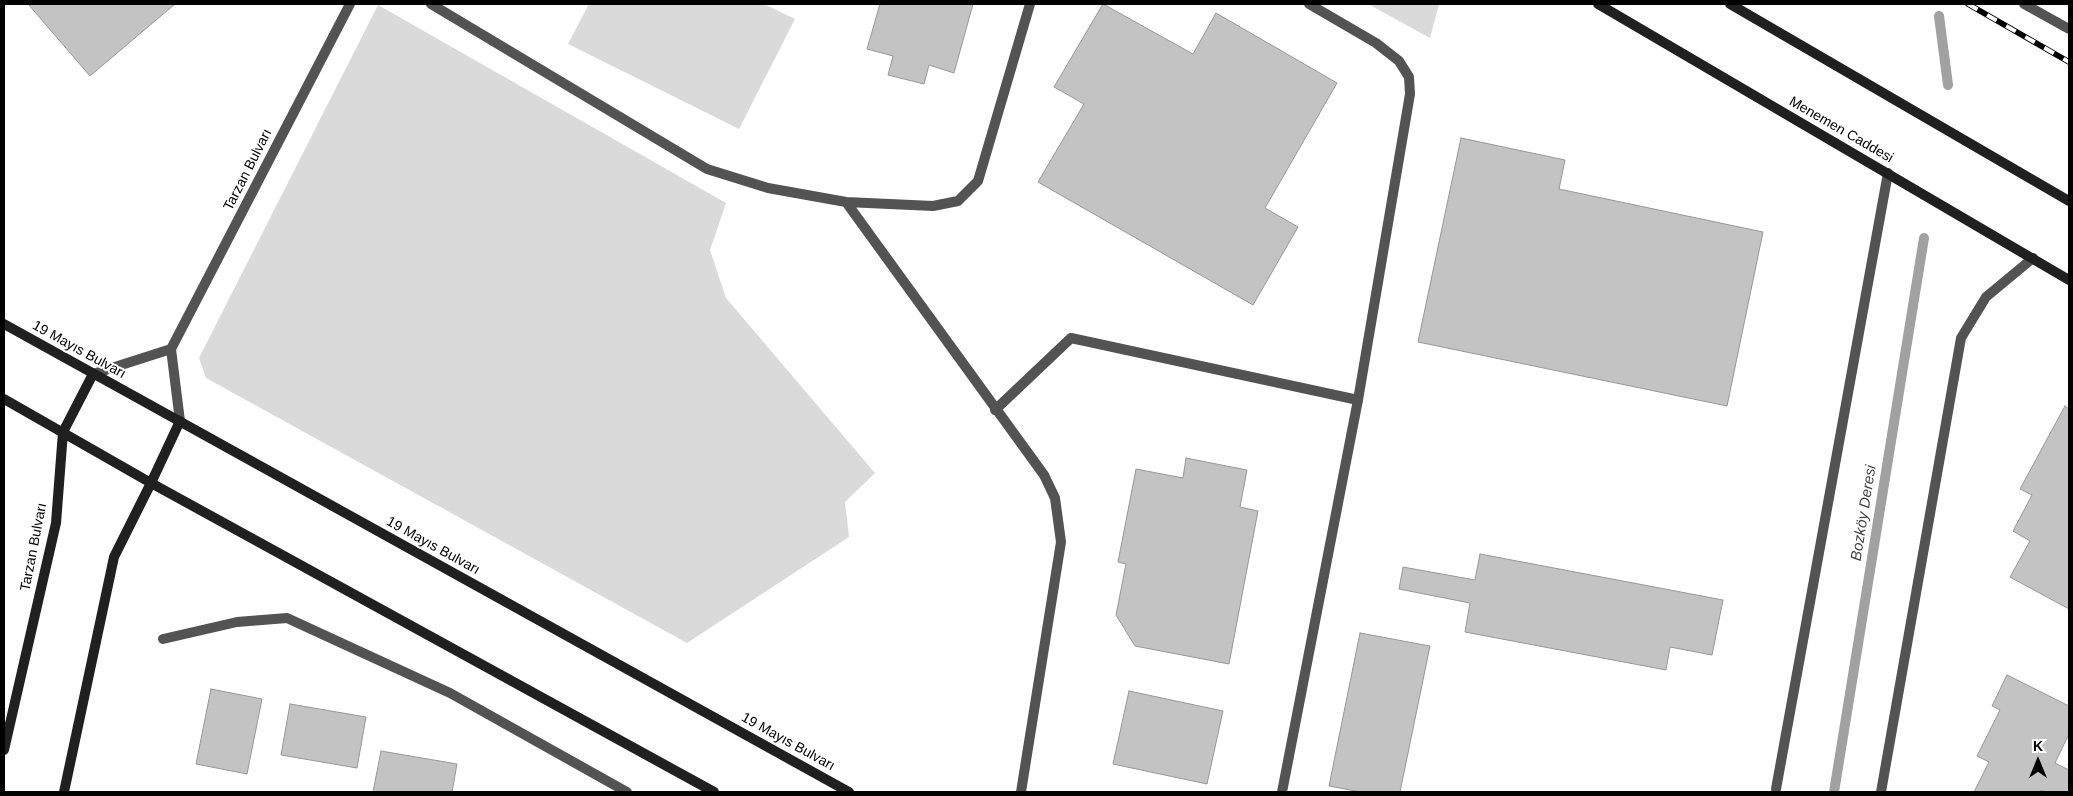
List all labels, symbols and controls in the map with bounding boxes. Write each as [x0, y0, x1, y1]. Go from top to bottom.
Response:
street label: Menemen Caddesi [1786, 93, 1896, 167]
street label: Tarzan Bulvarı [220, 126, 276, 214]
street label: 19 Mayıs Bulvarı [29, 317, 129, 383]
water label: Bozköy Deresi [1848, 464, 1880, 562]
street label: Tarzan Bulvarı [17, 501, 51, 593]
street label: 19 Mayıs Bulvarı [383, 513, 483, 579]
street label: 19 Mayıs Bulvarı [738, 709, 838, 775]
north arrow [2013, 736, 2063, 786]
text: K [2033, 738, 2043, 754]

